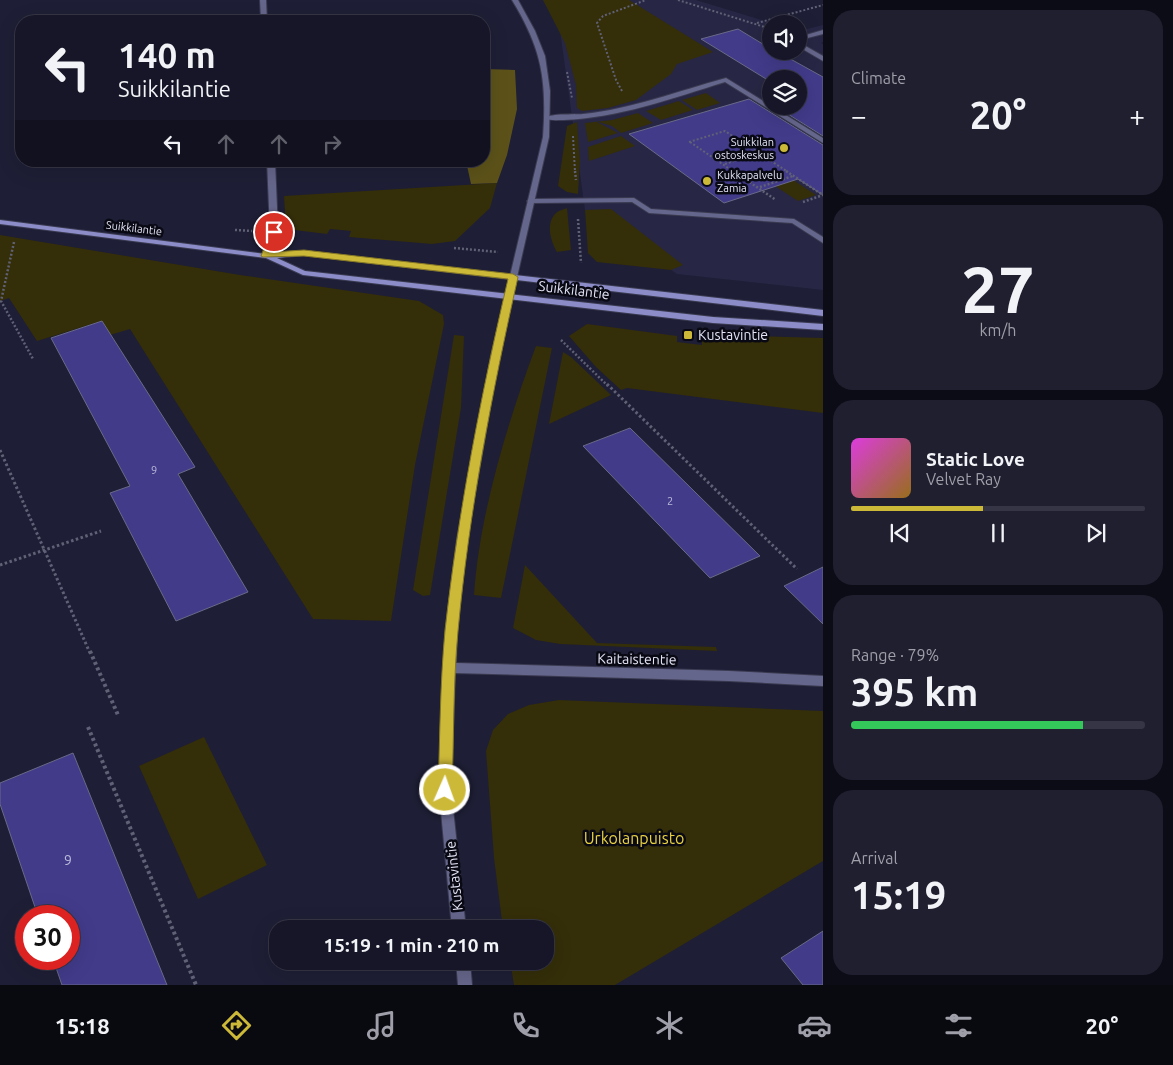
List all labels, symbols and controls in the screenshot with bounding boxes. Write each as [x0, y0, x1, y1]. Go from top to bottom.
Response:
map controls [762, 15, 807, 115]
button: sound [762, 15, 807, 60]
icon: left [35, 35, 100, 100]
text: 140 m [118, 35, 216, 75]
text: Climate [851, 69, 906, 87]
button: layers [762, 70, 807, 115]
text: Suikkilantie [118, 76, 231, 101]
text: 20° [970, 94, 1026, 136]
text: − [851, 100, 867, 131]
text: + [1129, 100, 1145, 131]
icon: left [159, 130, 187, 158]
icon: ahead [212, 130, 240, 158]
icon: ahead [265, 130, 293, 158]
icon: right [318, 130, 346, 158]
place label: Suikkilan ostoskeskus [714, 136, 774, 161]
marker: Suikkilan ostoskeskus [778, 142, 790, 154]
place label: Kukkapalvelu Zamia [717, 169, 782, 194]
marker: Kukkapalvelu Zamia [701, 175, 713, 187]
pin [253, 211, 295, 253]
icon: arrive [260, 218, 288, 246]
street label: Suikkilantie [105, 219, 163, 237]
text: 27 [961, 252, 1035, 325]
street label: Suikkilantie [537, 278, 611, 302]
text: km/h [980, 321, 1016, 339]
place label: Kustavintie [698, 327, 768, 343]
marker: Kustavintie [682, 329, 694, 341]
text: Static Love [926, 448, 1025, 470]
house number: 9 [151, 464, 157, 476]
text: Velvet Ray [926, 470, 1001, 488]
house number: 2 [667, 495, 673, 507]
icon: previous [886, 519, 914, 547]
icon: pause [984, 519, 1012, 547]
icon: next [1082, 519, 1110, 547]
text: Range · 79% [851, 646, 939, 664]
street label: Kaitaistentie [597, 650, 677, 668]
text: 395 km [851, 671, 978, 713]
position arrow [418, 763, 470, 815]
park label: Urkolanpuisto [584, 829, 684, 847]
street label: Kustavintie [442, 840, 466, 912]
text: Arrival [851, 849, 898, 867]
house number: 9 [64, 852, 72, 868]
text: 15:19 [851, 874, 946, 916]
speed limit sign: 30 [15, 905, 80, 970]
text: 15:19 · 1 min · 210 m [324, 934, 499, 956]
icon: directions [219, 1008, 254, 1043]
icon: music [364, 1008, 399, 1043]
icon: phone [508, 1008, 543, 1043]
icon: climate [652, 1008, 687, 1043]
icon: car [797, 1008, 832, 1043]
icon: filters [941, 1008, 976, 1043]
text: 15:18 [55, 1013, 110, 1038]
text: 20° [1086, 1013, 1118, 1038]

